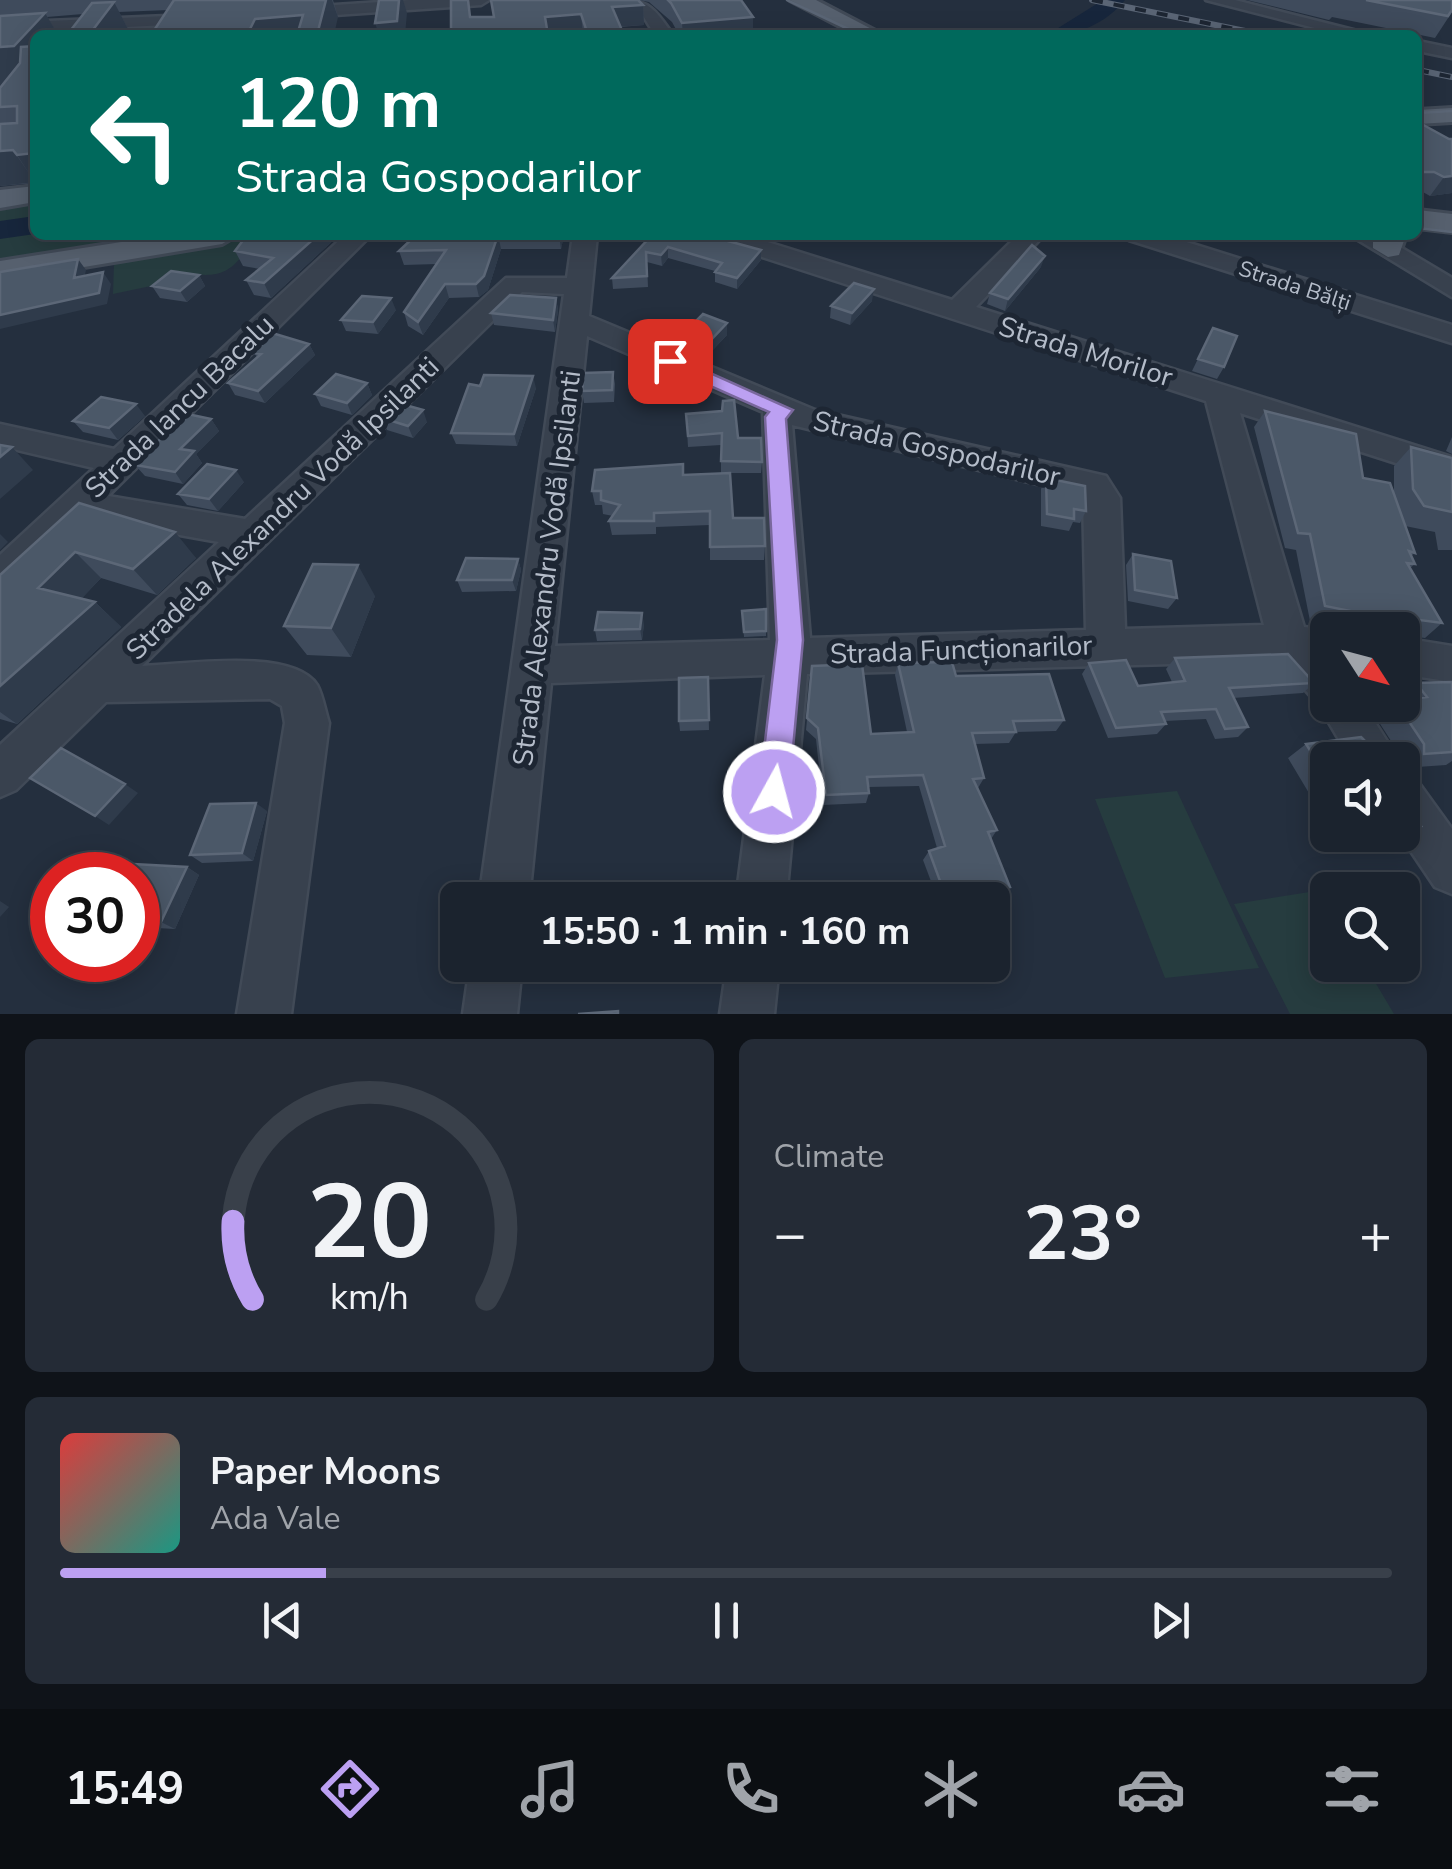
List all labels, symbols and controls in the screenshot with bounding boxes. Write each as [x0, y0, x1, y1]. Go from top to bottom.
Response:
text: 120 m [235, 56, 441, 152]
icon: left [70, 70, 200, 200]
text: Strada Gospodarilor [235, 147, 641, 208]
street label: Strada Bălți [1235, 254, 1355, 318]
street label: Strada Iancu Bacalu [77, 306, 283, 507]
street label: Strada Morilor [994, 307, 1177, 396]
pin [628, 319, 713, 404]
icon: arrive [643, 334, 698, 389]
street label: Stradela Alexandru Vodă Ipsilanti [118, 349, 448, 669]
street label: Strada Alexandru Vodă Ipsilanti [504, 368, 590, 768]
street label: Strada Gospodarilor [809, 402, 1064, 496]
north arrow [1310, 612, 1420, 722]
map controls [1310, 612, 1420, 982]
street label: Strada Funcționarilor [829, 626, 1093, 674]
position arrow [722, 740, 826, 844]
button: sound [1310, 742, 1420, 852]
speed limit sign: 30 [30, 852, 160, 982]
button: search [1310, 872, 1420, 982]
text: 15:50 · 1 min · 160 m [540, 906, 910, 957]
text: Climate [774, 1135, 884, 1178]
text: 20 [307, 1152, 432, 1294]
text: 23° [1024, 1183, 1142, 1285]
text: − [774, 1197, 807, 1272]
text: + [1359, 1197, 1392, 1272]
text: km/h [330, 1273, 409, 1322]
text: Paper Moons [210, 1446, 441, 1497]
text: Ada Vale [210, 1497, 341, 1540]
icon: previous [255, 1593, 310, 1648]
icon: pause [699, 1593, 754, 1648]
icon: next [1143, 1593, 1198, 1648]
icon: directions [315, 1754, 385, 1824]
icon: music [515, 1754, 585, 1824]
icon: phone [716, 1754, 786, 1824]
icon: climate [916, 1754, 986, 1824]
icon: car [1116, 1754, 1186, 1824]
icon: filters [1317, 1754, 1387, 1824]
text: 15:49 [65, 1759, 184, 1820]

